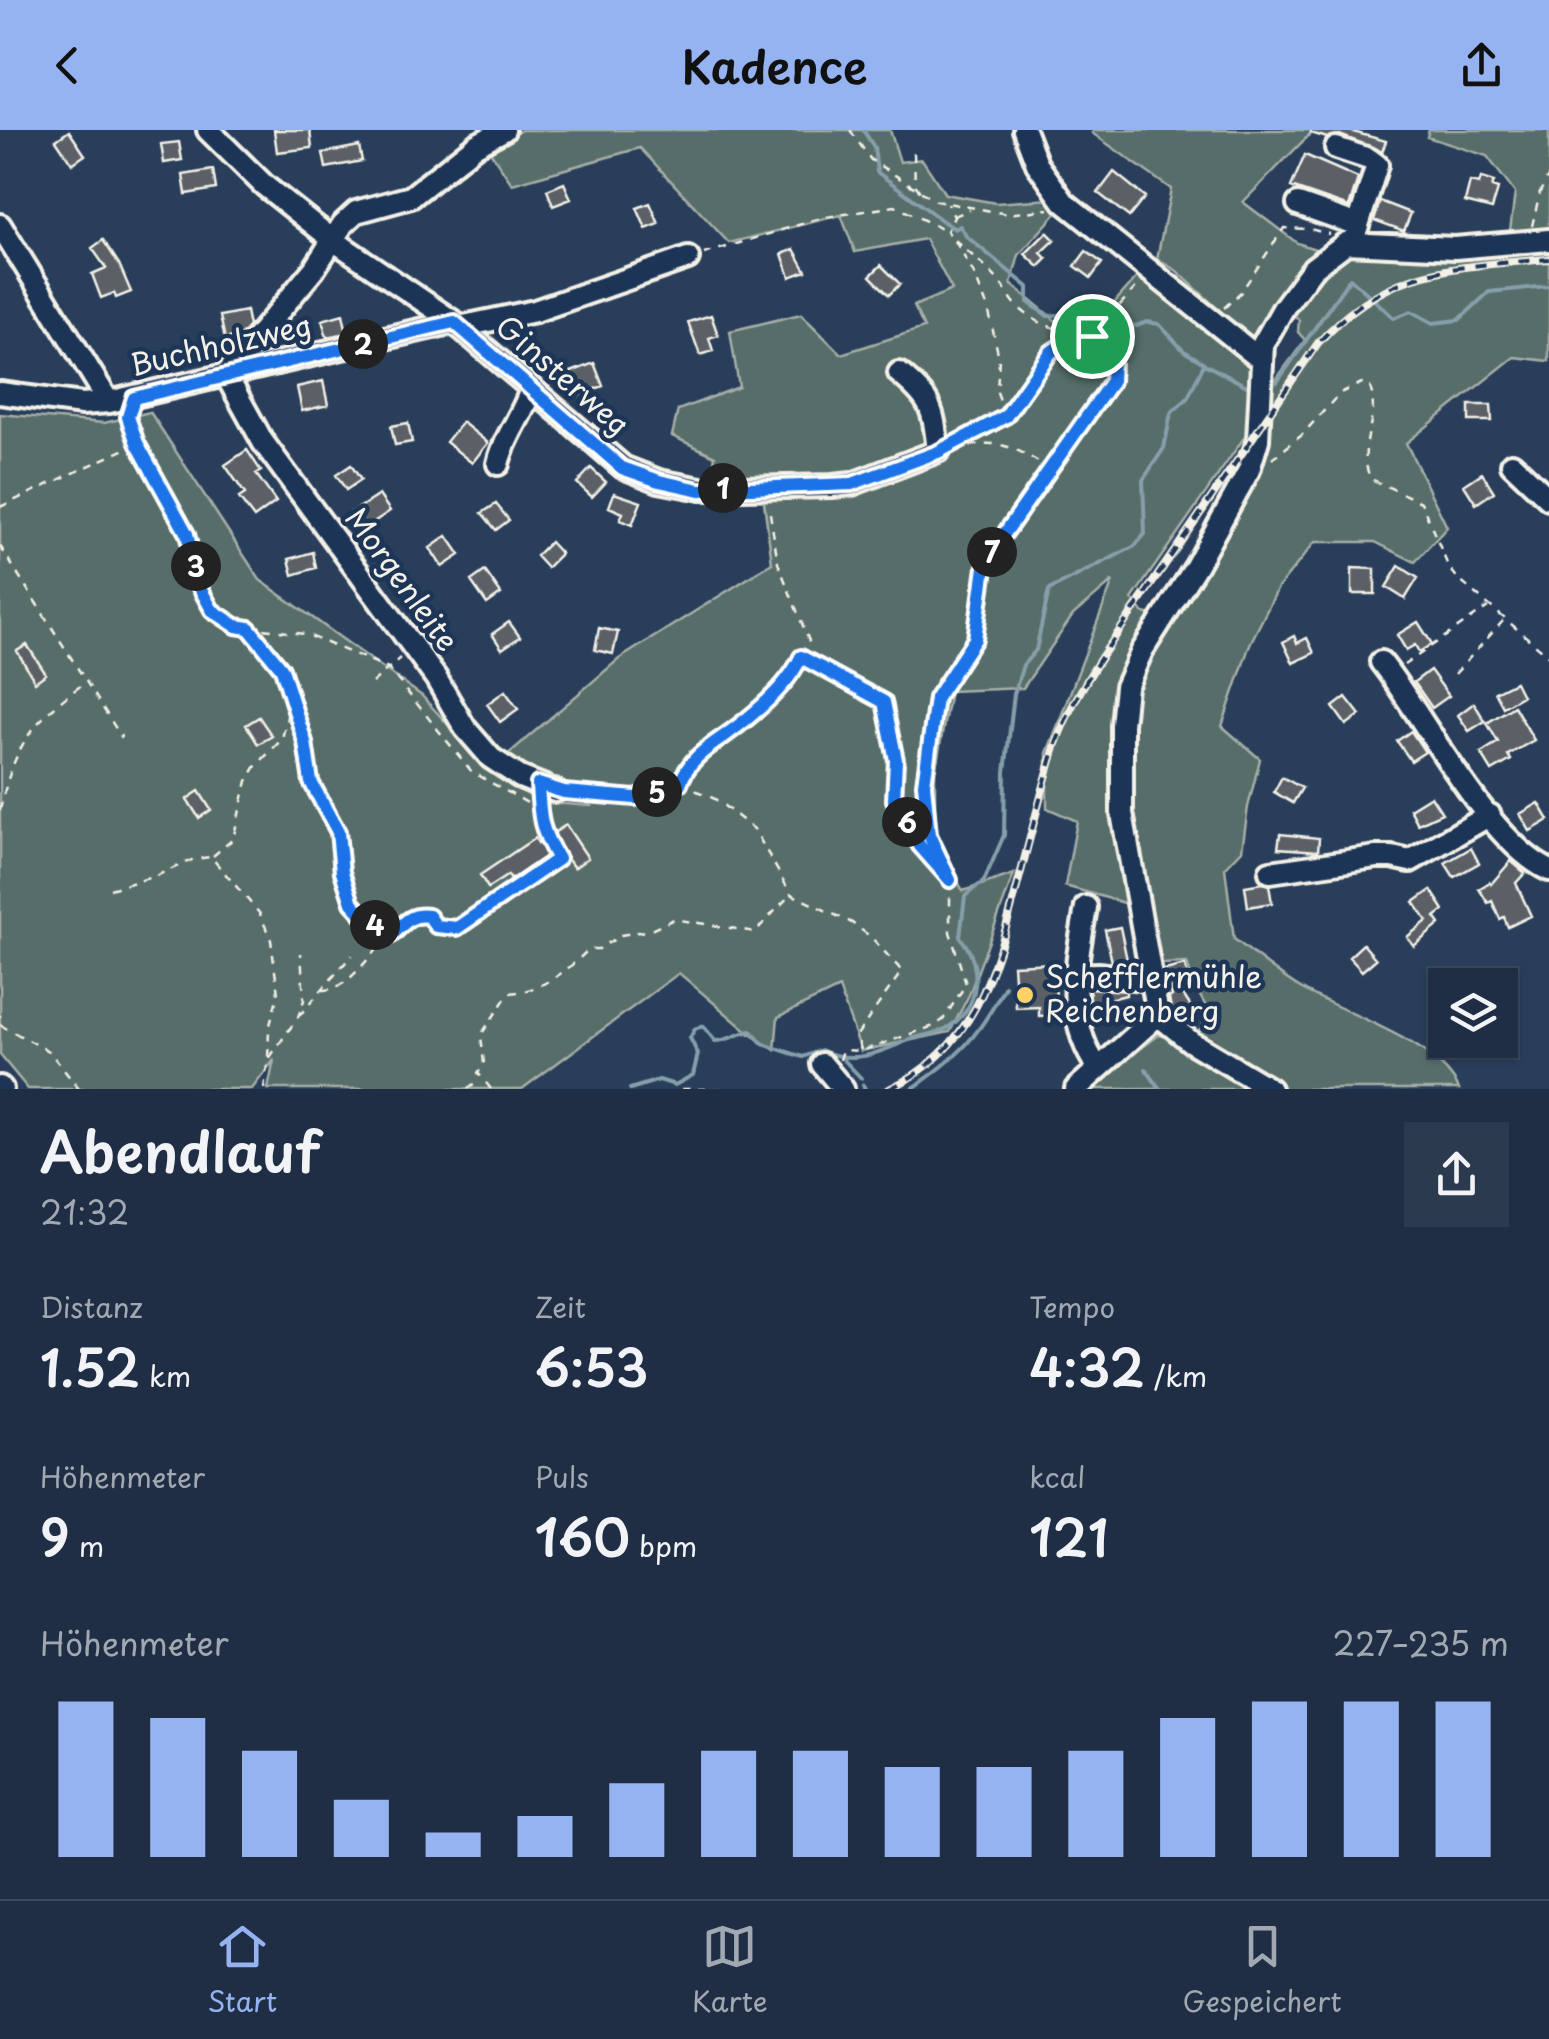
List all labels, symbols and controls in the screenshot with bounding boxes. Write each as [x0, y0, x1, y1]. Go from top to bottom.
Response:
text: Kadence [681, 31, 868, 99]
icon: back [40, 38, 95, 93]
icon: share [1454, 38, 1509, 93]
pin [1050, 294, 1135, 379]
street label: Buchholzweg [125, 301, 316, 386]
street label: Ginsterweg [487, 303, 641, 445]
icon: arrive [1065, 309, 1120, 364]
pin: 2 [338, 319, 388, 369]
text: 2 [353, 322, 373, 365]
pin: 1 [698, 463, 748, 513]
text: 1 [716, 466, 730, 509]
street label: Morgenleite [335, 497, 471, 660]
pin: 7 [967, 527, 1017, 577]
text: 7 [984, 530, 1000, 573]
pin: 3 [171, 541, 221, 591]
text: 3 [187, 544, 205, 587]
pin: 5 [632, 767, 682, 817]
text: 5 [648, 770, 666, 813]
pin: 6 [882, 797, 932, 847]
text: 6 [897, 800, 917, 843]
pin: 4 [350, 900, 400, 950]
text: 4 [365, 903, 385, 946]
place label: Schefflermühle Reichenberg [1045, 953, 1262, 1032]
map controls [1428, 968, 1518, 1058]
button: layers [1428, 968, 1518, 1058]
marker: Schefflermühle Reichenberg [1014, 984, 1036, 1006]
text: Abendlauf [40, 1109, 320, 1192]
button: share [1404, 1122, 1509, 1227]
text: 21:32 [40, 1188, 129, 1236]
text: Distanz [40, 1285, 143, 1328]
text: Zeit [535, 1285, 586, 1328]
text: Tempo [1029, 1285, 1115, 1328]
text: 1.52 [40, 1328, 140, 1404]
text: 6:53 [535, 1328, 648, 1404]
text: 4:32 [1029, 1328, 1145, 1404]
text: km [140, 1354, 191, 1397]
text: /km [1145, 1354, 1207, 1397]
text: Höhenmeter [40, 1455, 205, 1498]
text: Puls [535, 1455, 589, 1498]
text: kcal [1029, 1455, 1085, 1498]
text: 9 [40, 1498, 70, 1574]
text: 160 [535, 1498, 630, 1574]
text: 121 [1029, 1498, 1108, 1574]
text: m [70, 1524, 104, 1567]
text: bpm [630, 1524, 697, 1567]
text: Höhenmeter [40, 1619, 229, 1667]
text: 227–235 m [1333, 1619, 1509, 1667]
tab: Start [207, 1919, 277, 2022]
tab: Karte [692, 1919, 768, 2022]
tab: Gespeichert [1182, 1919, 1342, 2022]

